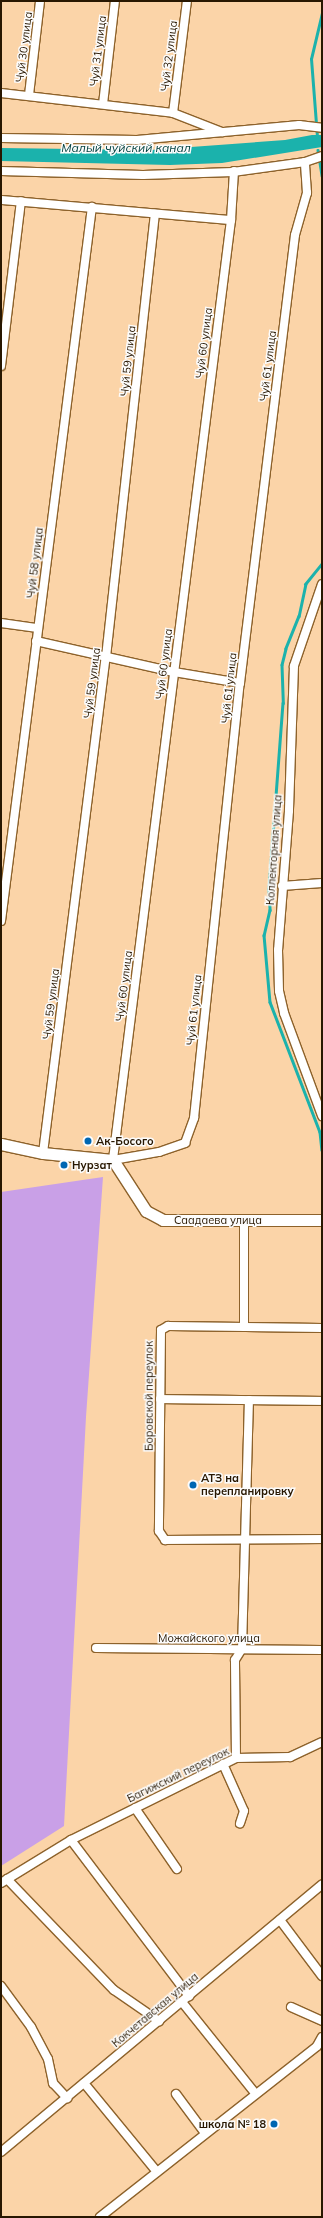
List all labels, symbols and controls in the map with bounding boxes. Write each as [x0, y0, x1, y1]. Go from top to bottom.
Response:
street label: Чуй 30 улица [13, 11, 35, 83]
street label: Чуй 31 улица [87, 15, 109, 87]
street label: Чуй 32 улица [158, 20, 180, 92]
water label: Малый чуйский канал [61, 141, 191, 155]
street label: Чуй 60 улица [193, 307, 215, 379]
street label: Чуй 59 улица [118, 325, 138, 397]
street label: Чуй 61 улица [257, 330, 279, 402]
street label: Чуй 58 улица [24, 527, 46, 599]
street label: Чуй 60 улица [153, 628, 175, 700]
street label: Чуй 59 улица [81, 647, 103, 719]
street label: Чуй 61 улица [219, 652, 239, 724]
street label: Коллекторная улица [264, 794, 284, 906]
street label: Чуй 60 улица [113, 950, 135, 1022]
street label: Чуй 59 улица [40, 968, 62, 1040]
street label: Чуй 61 улица [184, 974, 204, 1046]
place label: Ак-Босого [96, 1134, 154, 1148]
marker: Ак-Босого [83, 1136, 93, 1146]
place label: Нурзат [72, 1158, 112, 1172]
marker: Нурзат [59, 1160, 69, 1170]
street label: Саадаева улица [174, 1213, 262, 1227]
street label: Боровской переулок [142, 1341, 156, 1451]
place label: АТЗ на перепланировку [201, 1472, 294, 1498]
marker: АТЗ на перепланировку [188, 1480, 198, 1490]
street label: Можайского улица [158, 1631, 260, 1645]
street label: Багижский переулок [125, 1745, 231, 1805]
street label: Кокчетавская улица [109, 1970, 201, 2050]
place label: школа № 18 [199, 2117, 266, 2131]
marker: школа № 18 [269, 2119, 279, 2129]

